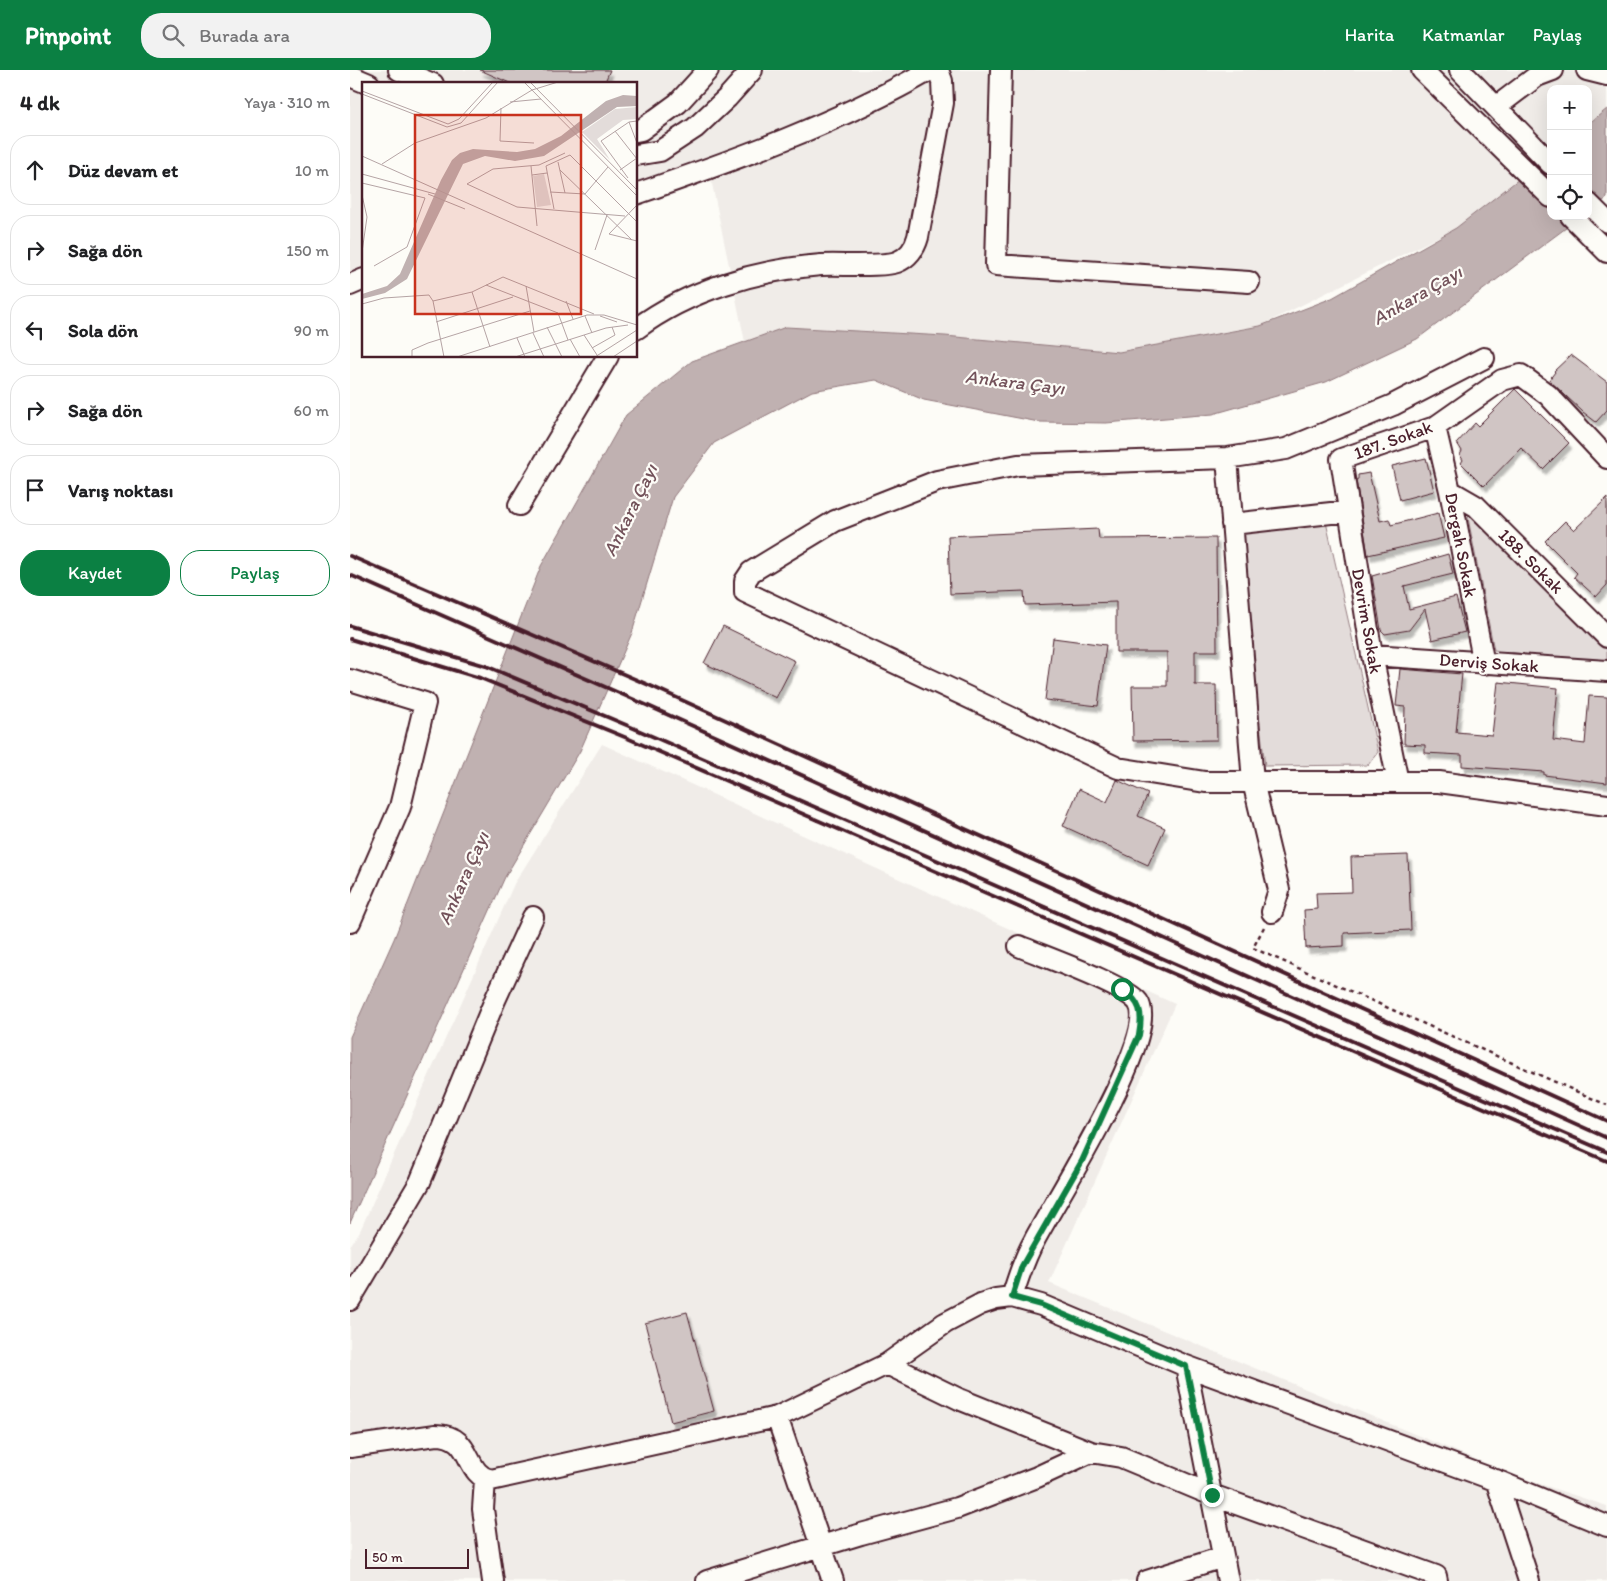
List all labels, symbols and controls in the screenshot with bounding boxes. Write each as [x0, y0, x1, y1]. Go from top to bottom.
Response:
search box [141, 13, 491, 58]
text: Pinpoint [25, 21, 111, 50]
icon: search [159, 21, 187, 49]
text: Burada ara [199, 24, 290, 47]
text: Harita [1345, 24, 1394, 46]
text: Katmanlar [1422, 24, 1505, 46]
text: Paylaş [1533, 24, 1582, 46]
inset map [362, 82, 638, 358]
map controls [1547, 85, 1592, 220]
button: + [1547, 85, 1592, 130]
text: 4 dk [20, 90, 60, 115]
text: Yaya · 310 m [244, 93, 330, 112]
button: − [1547, 130, 1592, 175]
icon: ahead [21, 156, 49, 184]
text: Düz devam et [68, 159, 178, 182]
text: 10 m [295, 161, 329, 180]
button: locate [1547, 175, 1592, 220]
icon: right [21, 236, 49, 264]
text: Sağa dön [68, 239, 142, 262]
text: 150 m [286, 241, 329, 260]
water label: Ankara Çayı [1368, 260, 1467, 330]
icon: left [21, 316, 49, 344]
text: Sola dön [68, 319, 138, 342]
text: 90 m [294, 321, 329, 340]
water label: Ankara Çayı [964, 365, 1067, 400]
icon: right [21, 396, 49, 424]
text: Sağa dön [68, 399, 142, 422]
text: 60 m [294, 401, 329, 420]
street label: 187. Sokak [1351, 416, 1435, 464]
water label: Ankara Çayı [598, 459, 663, 560]
icon: arrive [21, 476, 49, 504]
text: Varış noktası [68, 479, 173, 502]
street label: Dergah Sokak [1440, 491, 1482, 599]
street label: 188. Sokak [1494, 524, 1568, 598]
button: Kaydet [20, 550, 170, 596]
button: Paylaş [180, 550, 330, 596]
street label: Devrim Sokak [1347, 567, 1387, 675]
street label: Derviş Sokak [1438, 649, 1540, 678]
water label: Ankara Çayı [432, 827, 494, 928]
route start [1111, 978, 1134, 1001]
route end [1201, 1484, 1224, 1507]
scale bar [365, 1546, 469, 1569]
text: 50 m [372, 1549, 403, 1566]

